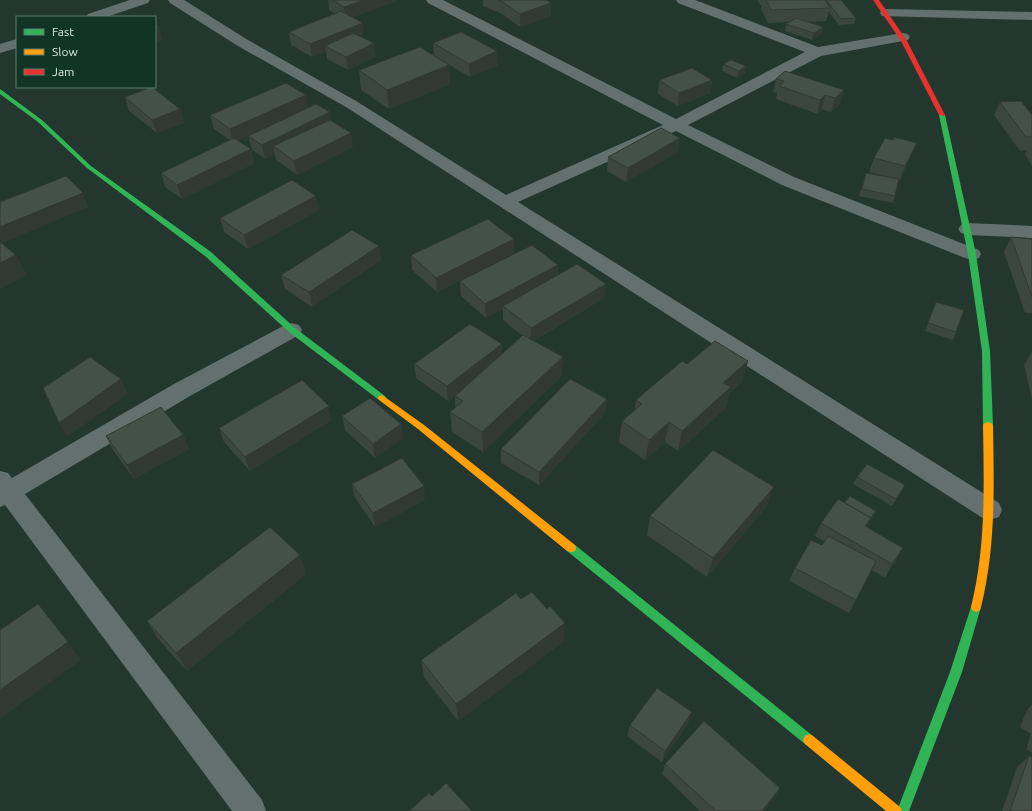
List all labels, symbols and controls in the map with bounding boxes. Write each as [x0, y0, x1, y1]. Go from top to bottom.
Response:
legend [16, 16, 156, 88]
text: Fast [52, 25, 74, 38]
text: Slow [52, 45, 78, 58]
text: Jam [52, 65, 74, 78]

